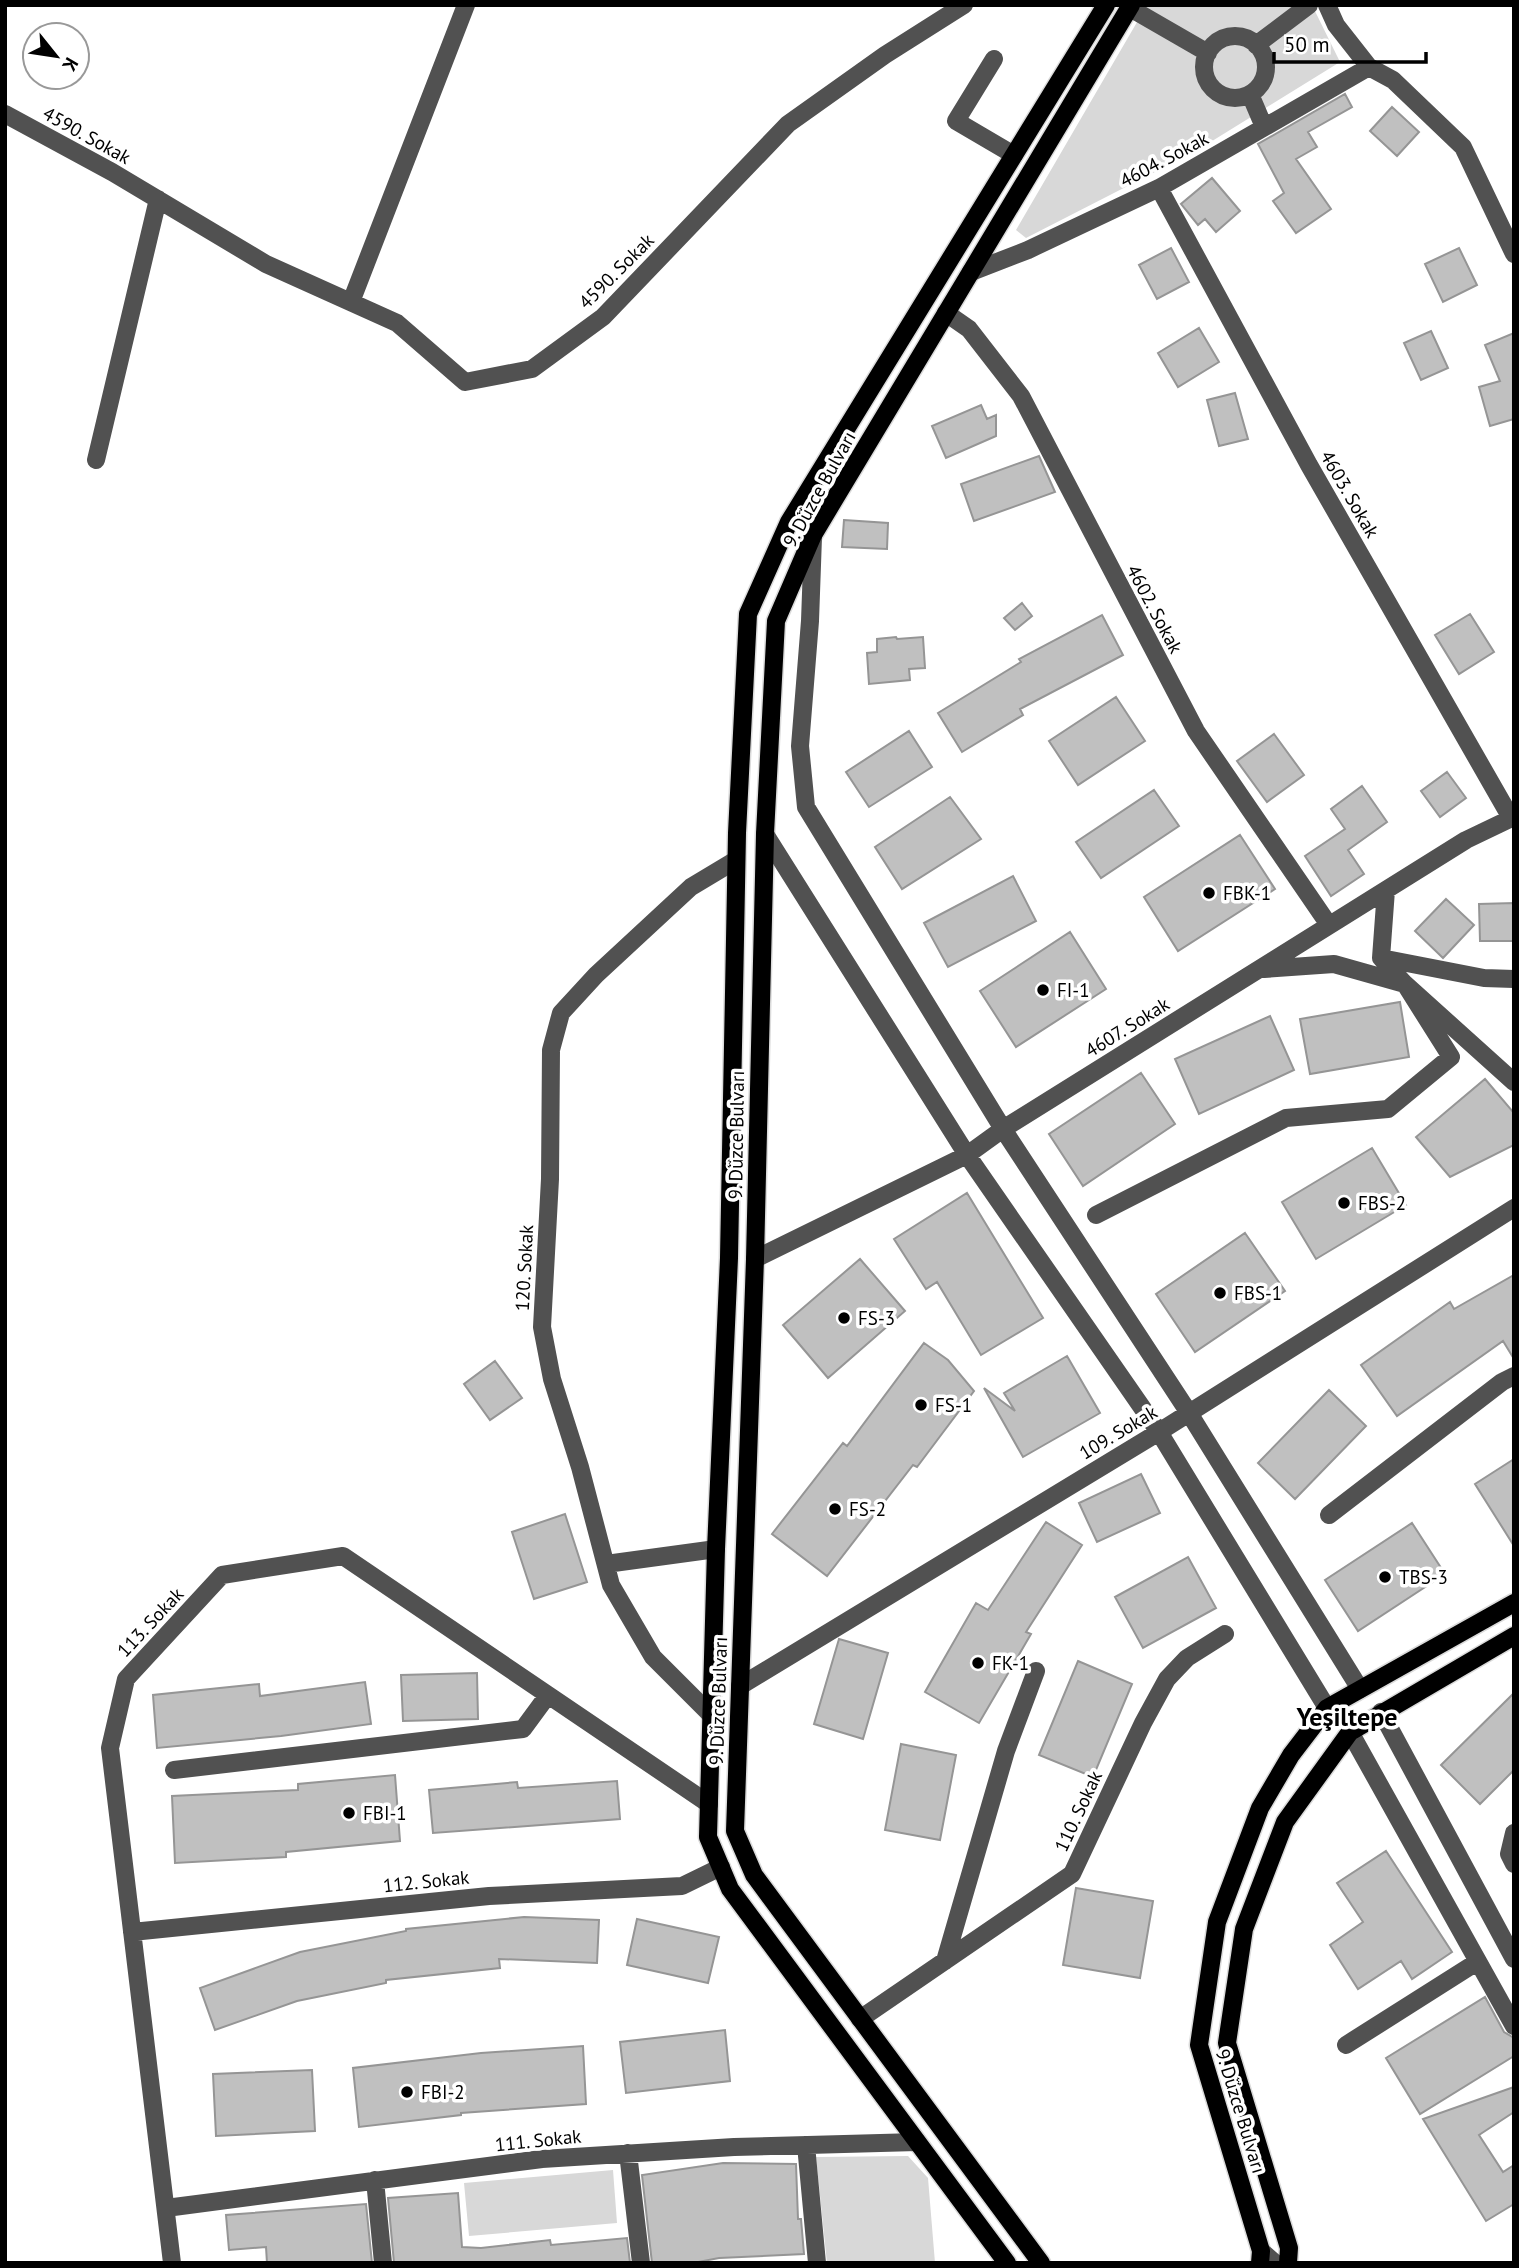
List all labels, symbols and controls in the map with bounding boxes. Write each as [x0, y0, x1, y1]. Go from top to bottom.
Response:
north arrow [21, 21, 91, 91]
scale bar [1274, 21, 1426, 65]
text: 50 m [1284, 31, 1330, 58]
text: K [57, 53, 84, 76]
street label: 4590. Sokak [39, 101, 135, 169]
street label: 4604. Sokak [1116, 126, 1212, 192]
street label: 4590. Sokak [573, 228, 659, 314]
street label: 9. Düzce Bulvarı [777, 427, 861, 551]
street label: 4603. Sokak [1315, 446, 1385, 542]
street label: 4602. Sokak [1122, 561, 1188, 657]
place label: FBK-1 [1223, 881, 1271, 905]
marker: FBK-1 [1201, 885, 1217, 901]
place label: FI-1 [1057, 978, 1090, 1002]
marker: FI-1 [1035, 982, 1051, 998]
street label: 4607. Sokak [1080, 992, 1174, 1062]
street label: 9. Düzce Bulvarı [723, 1070, 749, 1200]
place label: FBS-2 [1358, 1191, 1406, 1215]
marker: FBS-2 [1336, 1195, 1352, 1211]
street label: 120. Sokak [510, 1224, 538, 1312]
place label: FBS-1 [1234, 1281, 1282, 1305]
marker: FBS-1 [1212, 1285, 1228, 1301]
place label: FS-3 [858, 1306, 895, 1330]
marker: FS-3 [836, 1310, 852, 1326]
place label: FS-1 [935, 1393, 972, 1417]
marker: FS-1 [913, 1397, 929, 1413]
street label: 109. Sokak [1075, 1399, 1161, 1465]
place label: FS-2 [849, 1497, 886, 1521]
marker: FS-2 [827, 1501, 843, 1517]
place label: TBS-3 [1399, 1565, 1448, 1589]
marker: TBS-3 [1377, 1569, 1393, 1585]
street label: 113. Sokak [112, 1582, 188, 1662]
street label: 9. Düzce Bulvarı [704, 1636, 732, 1766]
place label: FK-1 [992, 1651, 1029, 1675]
marker: FK-1 [970, 1655, 986, 1671]
district label: Yeşiltepe [1296, 1700, 1397, 1733]
street label: 110. Sokak [1049, 1767, 1107, 1855]
place label: FBI-1 [363, 1801, 407, 1825]
marker: FBI-1 [341, 1805, 357, 1821]
street label: 112. Sokak [382, 1865, 470, 1897]
street label: 9. Düzce Bulvarı [1211, 2046, 1271, 2176]
place label: FBI-2 [421, 2080, 465, 2104]
marker: FBI-2 [399, 2084, 415, 2100]
street label: 111. Sokak [494, 2124, 582, 2156]

